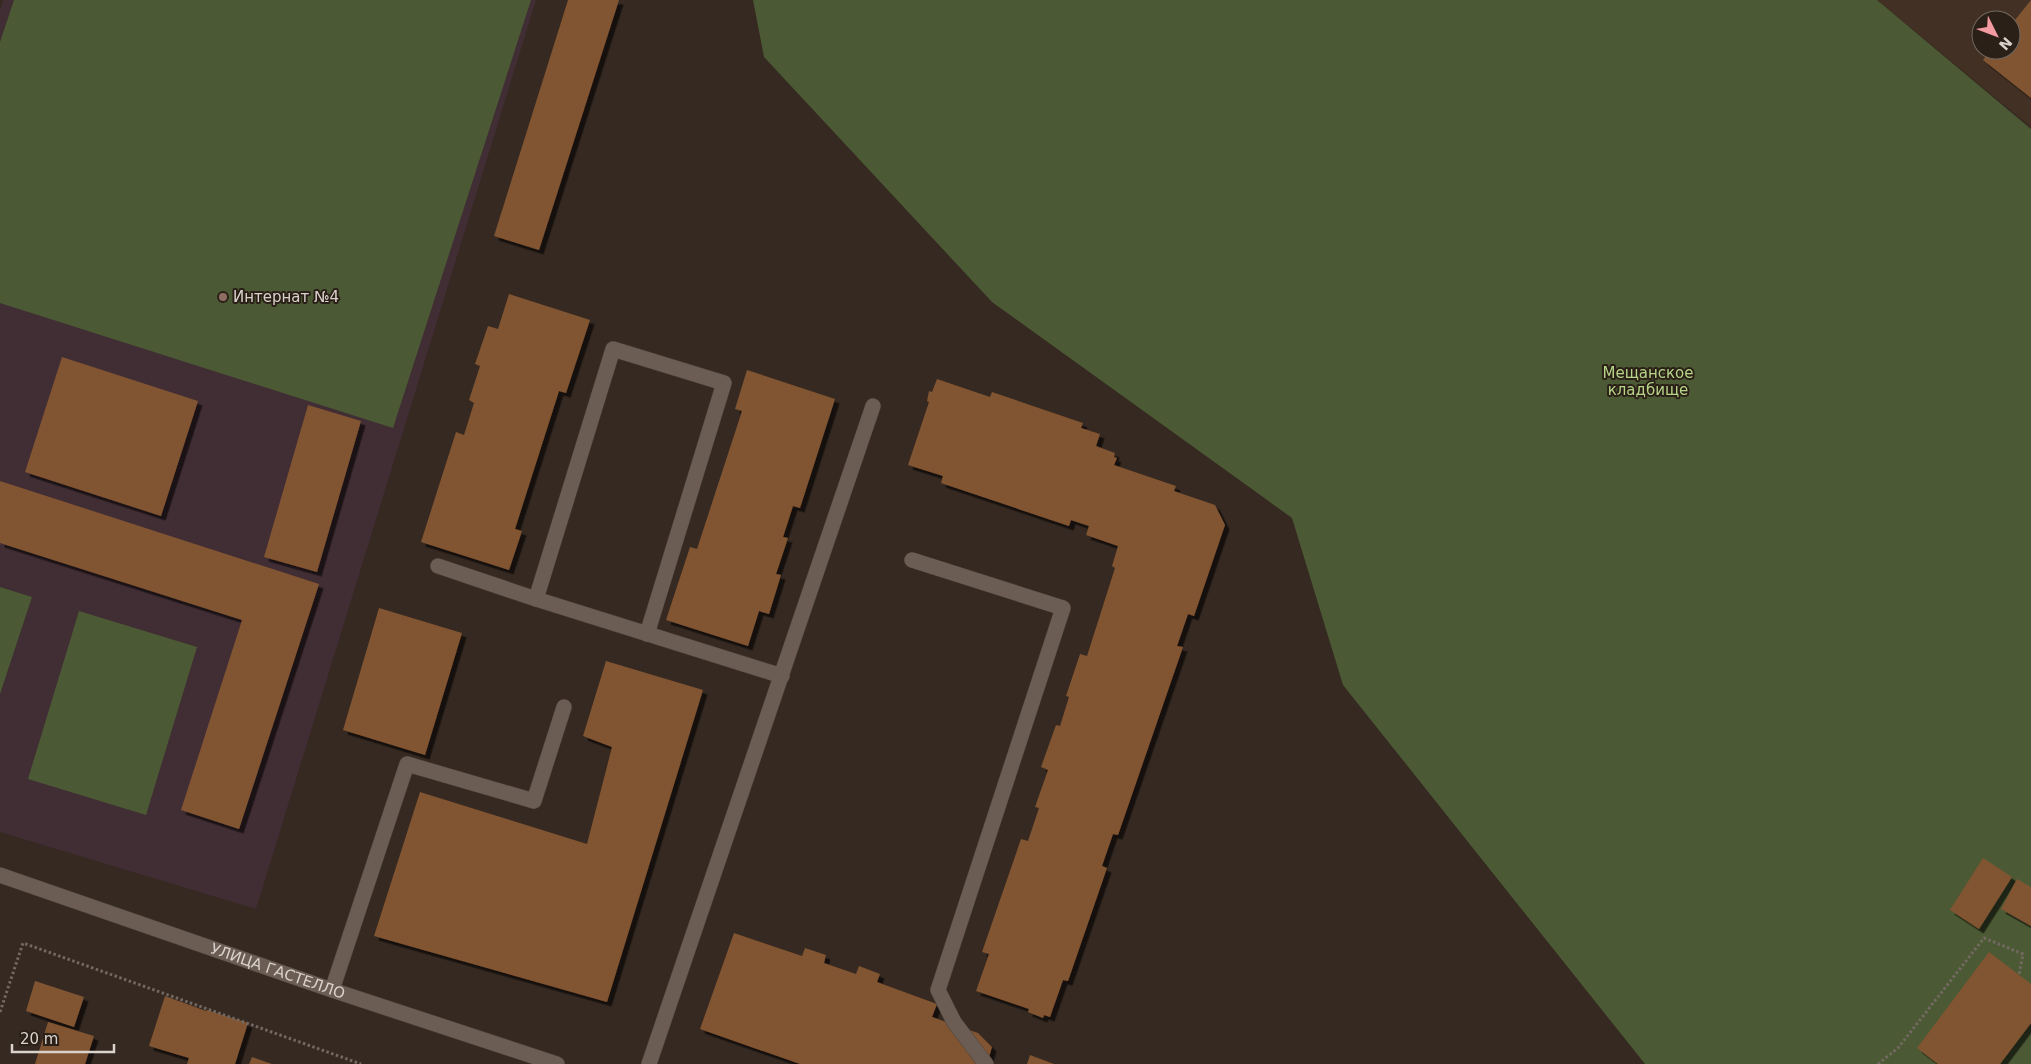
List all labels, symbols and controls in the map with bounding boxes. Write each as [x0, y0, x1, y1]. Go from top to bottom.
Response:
north arrow [1971, 10, 2021, 60]
text: N [1996, 34, 2016, 53]
place label: Интернат №4 [233, 288, 339, 306]
marker: Интернат №4 [217, 291, 229, 303]
park label: Мещанское кладбище [1602, 364, 1694, 399]
street label: УЛИЦА ГАСТЕЛЛО [208, 940, 347, 1003]
scale bar [12, 1022, 115, 1054]
text: 20 m [20, 1030, 58, 1048]

